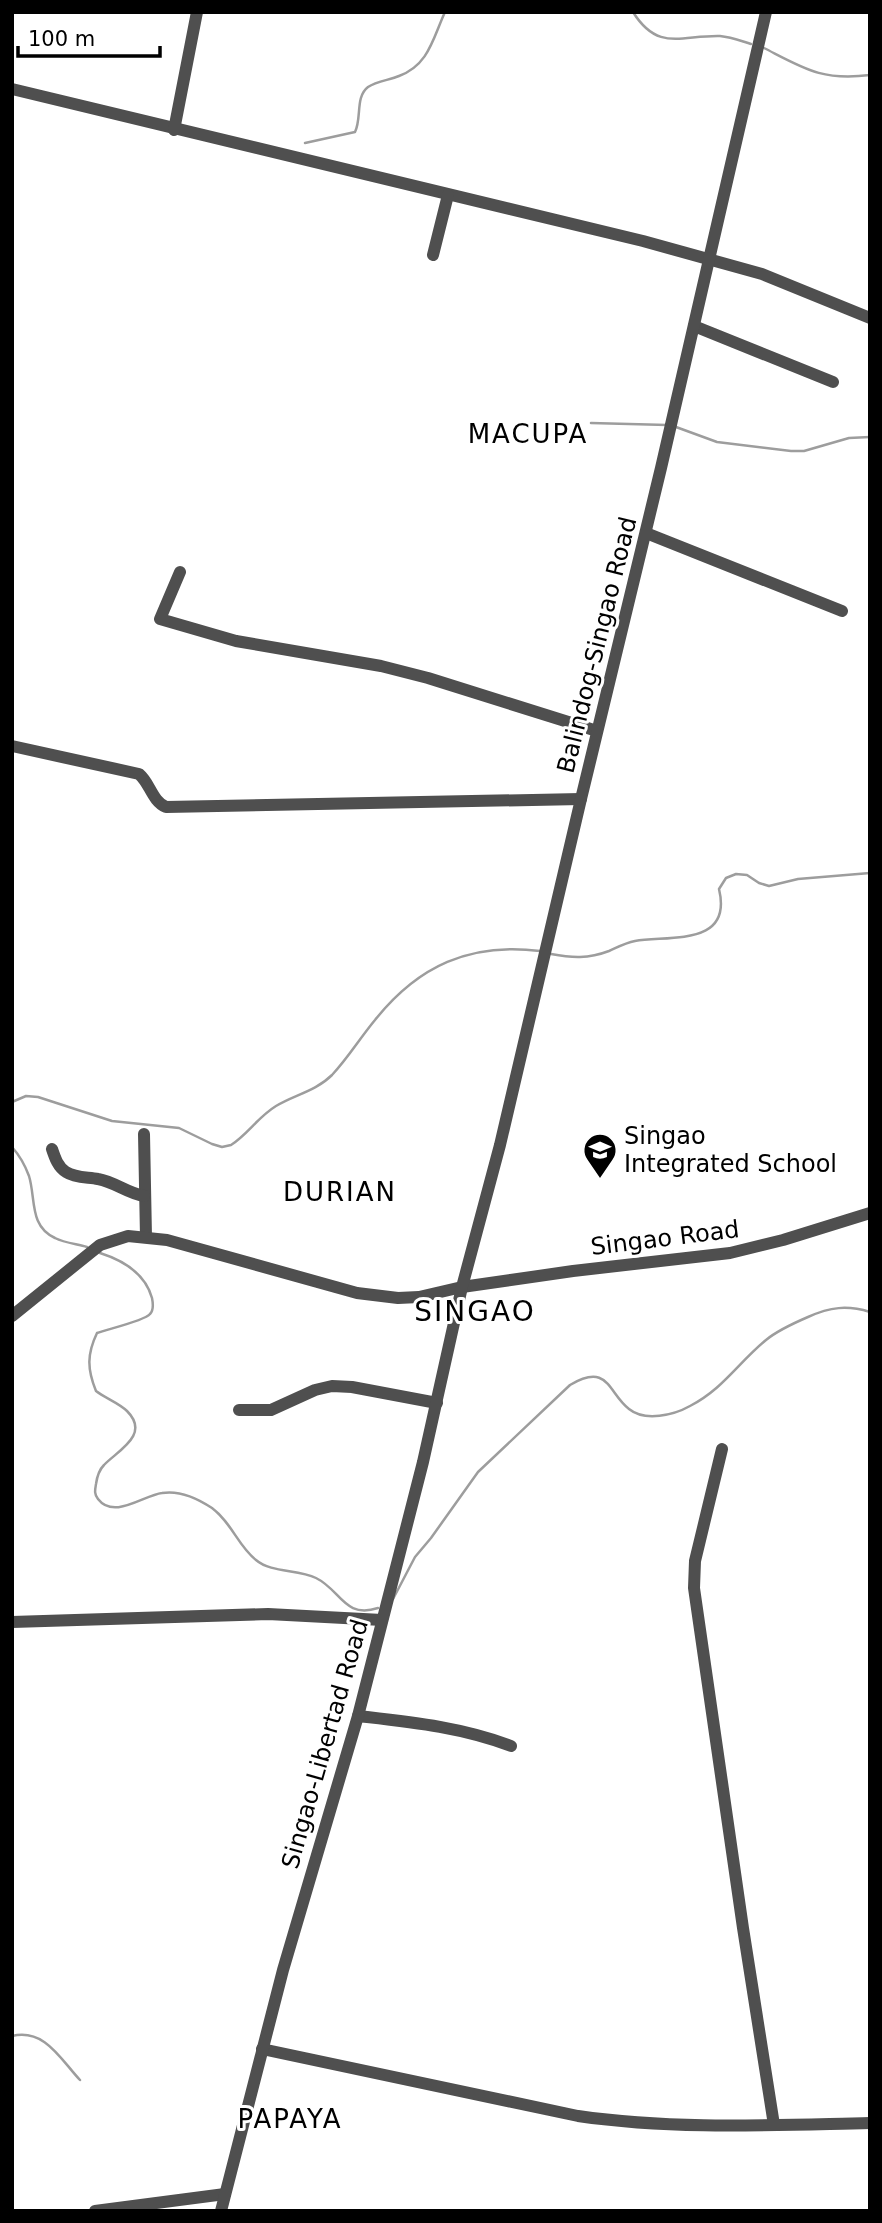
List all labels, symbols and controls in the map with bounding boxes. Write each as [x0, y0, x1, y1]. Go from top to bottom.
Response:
scale bar [18, 14, 159, 58]
text: 100 m [28, 27, 95, 51]
district label: MACUPA [468, 419, 588, 449]
street label: Balindog-Singao Road [552, 514, 642, 776]
place label: Singao Integrated School [624, 1122, 837, 1178]
school or university icon: Singao Integrated School [581, 1131, 619, 1180]
district label: DURIAN [283, 1177, 397, 1207]
street label: Singao Road [589, 1215, 741, 1261]
district label: SINGAO [414, 1295, 536, 1328]
street label: Singao-Libertad Road [276, 1616, 374, 1872]
district label: PAPAYA [237, 2104, 343, 2134]

